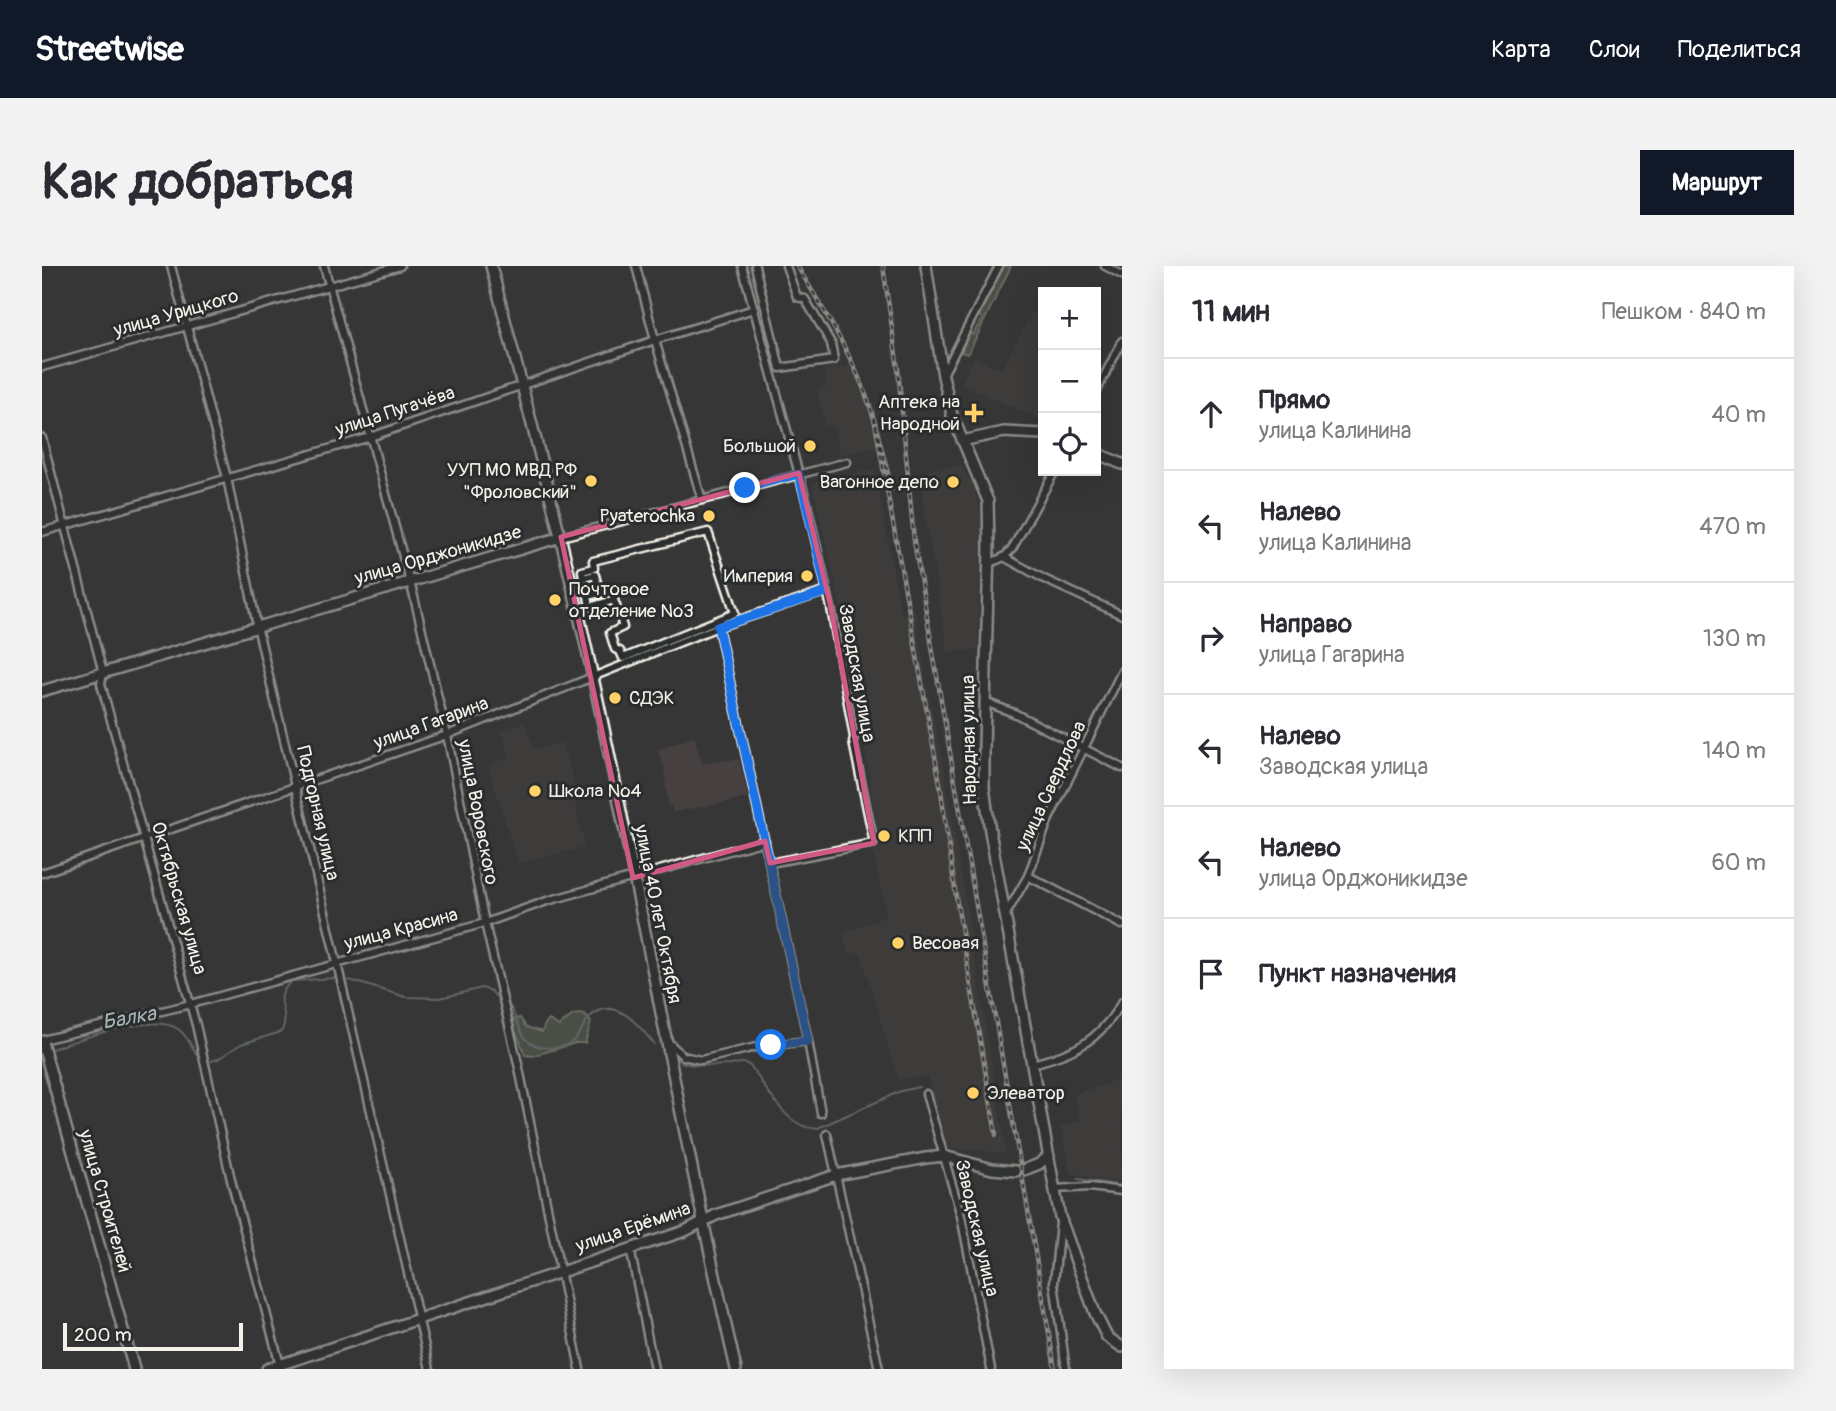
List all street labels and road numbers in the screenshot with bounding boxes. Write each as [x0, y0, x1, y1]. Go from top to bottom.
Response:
street label: улица Урицкого [110, 284, 241, 343]
street label: улица Пугачёва [331, 380, 458, 442]
street label: улица Орджоникидзе [351, 520, 525, 591]
street label: Заводская улица [833, 602, 881, 744]
street label: Народная улица [956, 675, 982, 805]
street label: улица Гагарина [369, 691, 492, 755]
street label: улица Свердлова [1010, 717, 1092, 856]
street label: улица Воровского [452, 736, 504, 887]
street label: Подгорная улица [291, 743, 345, 883]
street label: Октябрьская улица [146, 819, 212, 977]
street label: улица 40 лет Октября [629, 822, 687, 1006]
street label: улица Красина [341, 902, 461, 956]
street label: улица Строителей [73, 1126, 137, 1275]
street label: Заводская улица [950, 1157, 1004, 1299]
street label: улица Ерёмина [571, 1196, 694, 1258]

